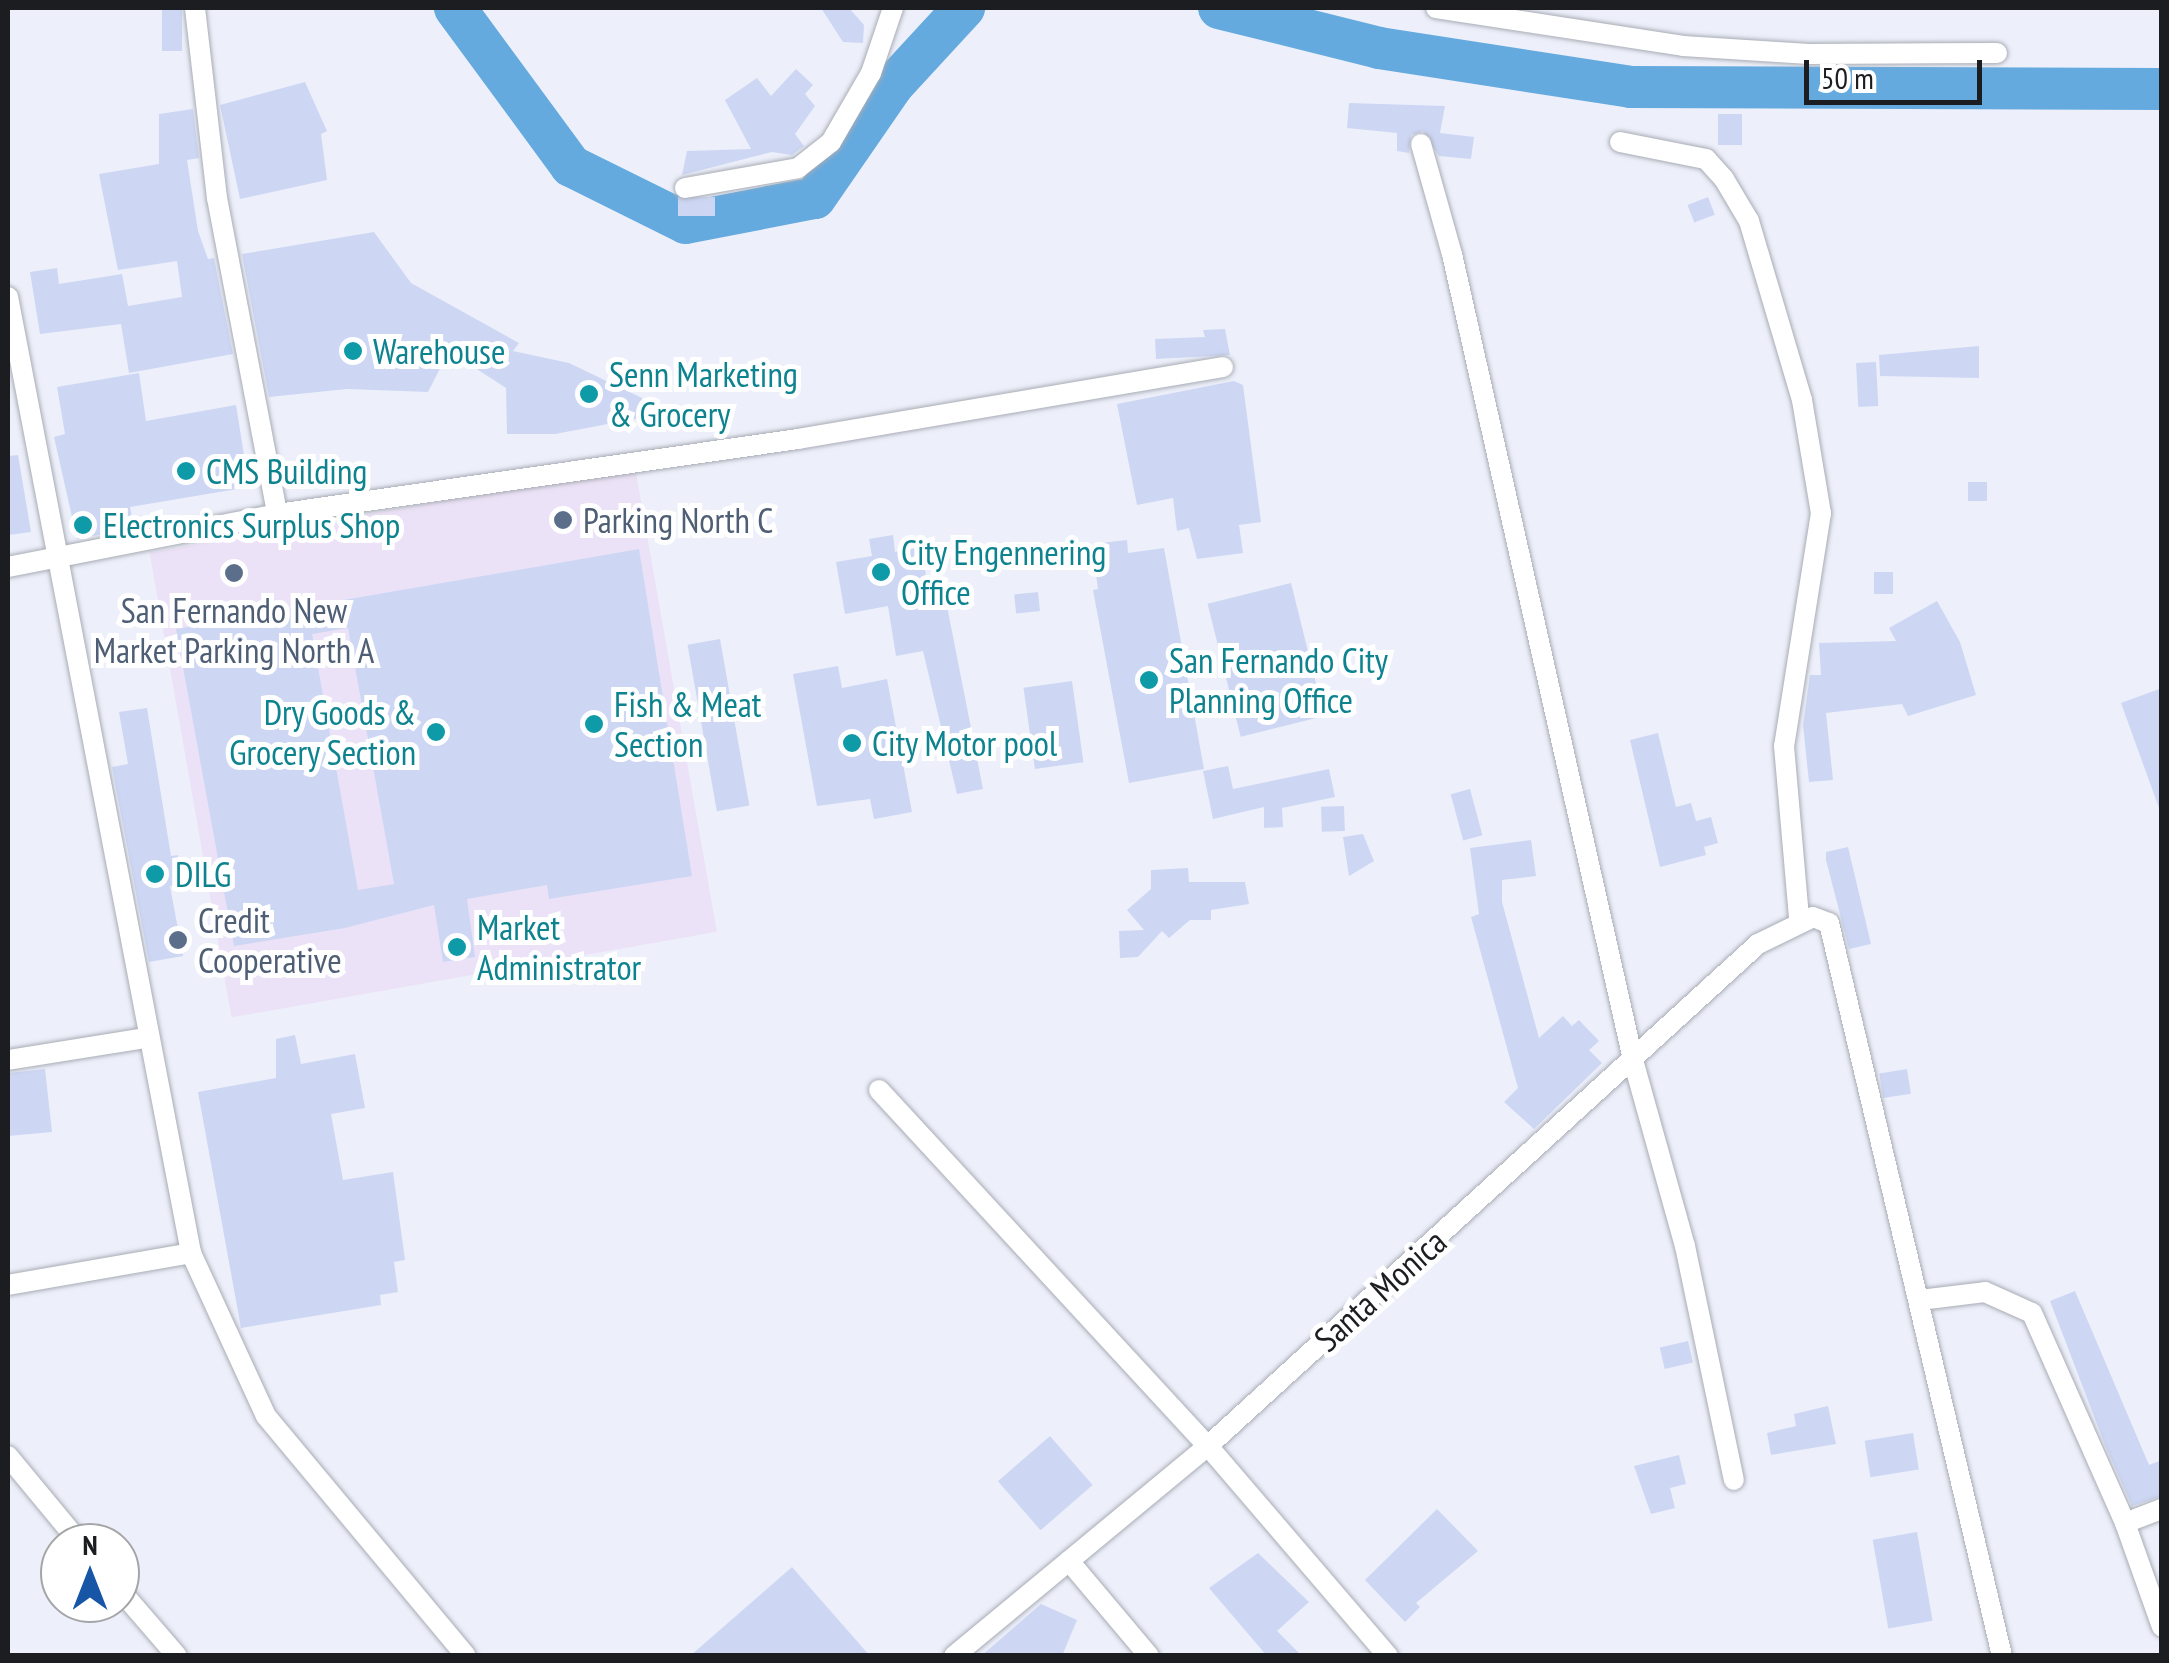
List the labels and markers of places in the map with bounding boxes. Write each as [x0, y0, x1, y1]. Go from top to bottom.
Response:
place label: Warehouse [373, 330, 505, 372]
marker: Warehouse [342, 340, 364, 362]
place label: Senn Marketing & Grocery [609, 353, 798, 435]
marker: Senn Marketing & Grocery [578, 383, 600, 405]
place label: CMS Building [206, 450, 367, 492]
marker: CMS Building [175, 460, 197, 482]
place label: Parking North C [583, 499, 773, 541]
place label: Electronics Surplus Shop [103, 504, 400, 546]
marker: Parking North C [552, 509, 574, 531]
marker: Electronics Surplus Shop [72, 514, 94, 536]
place label: City Engennering Office [901, 531, 1107, 613]
marker: City Engennering Office [870, 561, 892, 583]
marker: San Fernando New Market Parking North A [223, 562, 245, 584]
place label: San Fernando New Market Parking North A [93, 589, 375, 671]
place label: San Fernando City Planning Office [1169, 639, 1388, 721]
marker: San Fernando City Planning Office [1138, 669, 1160, 691]
place label: Fish & Meat Section [614, 683, 761, 765]
place label: Dry Goods & Grocery Section [228, 691, 416, 773]
marker: Fish & Meat Section [583, 713, 605, 735]
marker: Dry Goods & Grocery Section [425, 721, 447, 743]
place label: City Motor pool [872, 722, 1058, 764]
marker: City Motor pool [841, 732, 863, 754]
place label: DILG [175, 853, 231, 895]
marker: DILG [144, 863, 166, 885]
place label: Credit Cooperative [198, 899, 342, 981]
place label: Market Administrator [477, 906, 641, 988]
marker: Credit Cooperative [167, 929, 189, 951]
marker: Market Administrator [446, 936, 468, 958]

